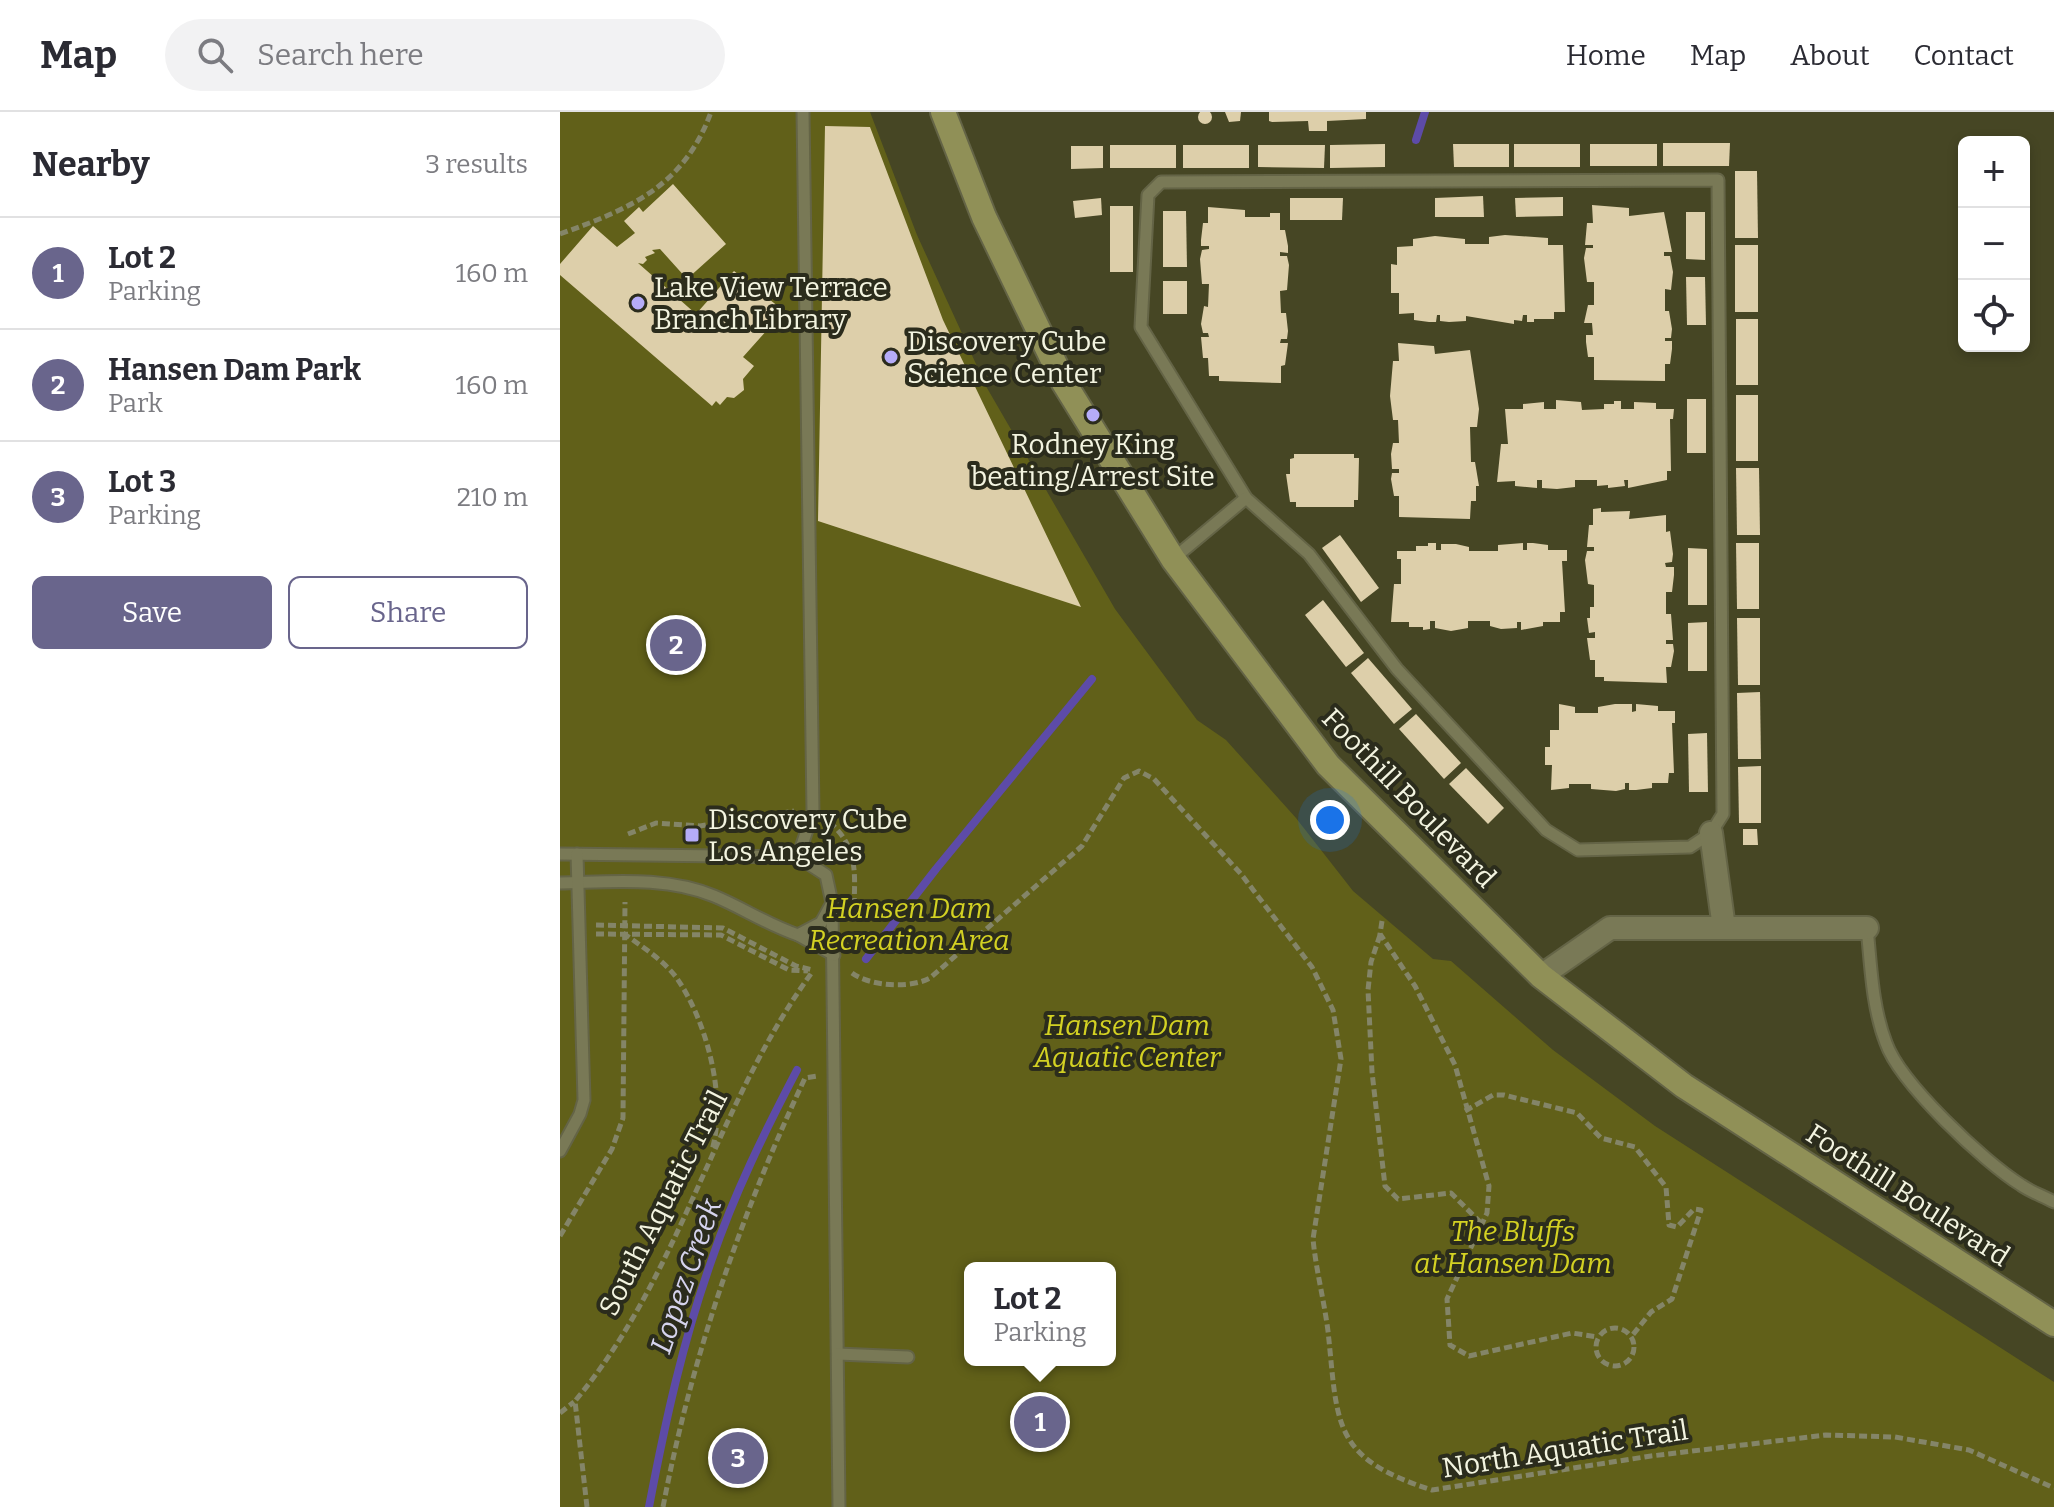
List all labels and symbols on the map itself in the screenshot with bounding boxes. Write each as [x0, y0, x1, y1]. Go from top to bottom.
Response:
place label: Lake View Terrace Branch Library [654, 271, 888, 336]
marker: Lake View Terrace Branch Library [629, 294, 647, 312]
place label: Discovery Cube Science Center [907, 325, 1107, 390]
marker: Discovery Cube Science Center [882, 348, 900, 366]
marker: Rodney King beating/Arrest Site [1084, 406, 1102, 424]
place label: Rodney King beating/Arrest Site [971, 428, 1215, 493]
pin: 2 [650, 615, 702, 675]
street label: Foothill Boulevard [1315, 702, 1503, 894]
your location [1310, 800, 1350, 840]
place label: Discovery Cube Los Angeles [708, 803, 908, 868]
marker: Discovery Cube Los Angeles [683, 826, 701, 844]
park label: Hansen Dam Recreation Area [808, 892, 1010, 957]
park label: Hansen Dam Aquatic Center [1032, 1009, 1222, 1074]
street label: South Aquatic Trail [592, 1085, 734, 1321]
street label: Foothill Boulevard [1800, 1117, 2016, 1273]
water label: Lopez Creek [643, 1193, 729, 1358]
park label: The Bluffs at Hansen Dam [1414, 1215, 1612, 1280]
pin: 1 [1014, 1392, 1066, 1452]
street label: North Aquatic Trail [1440, 1413, 1690, 1485]
pin: 3 [712, 1428, 764, 1488]

